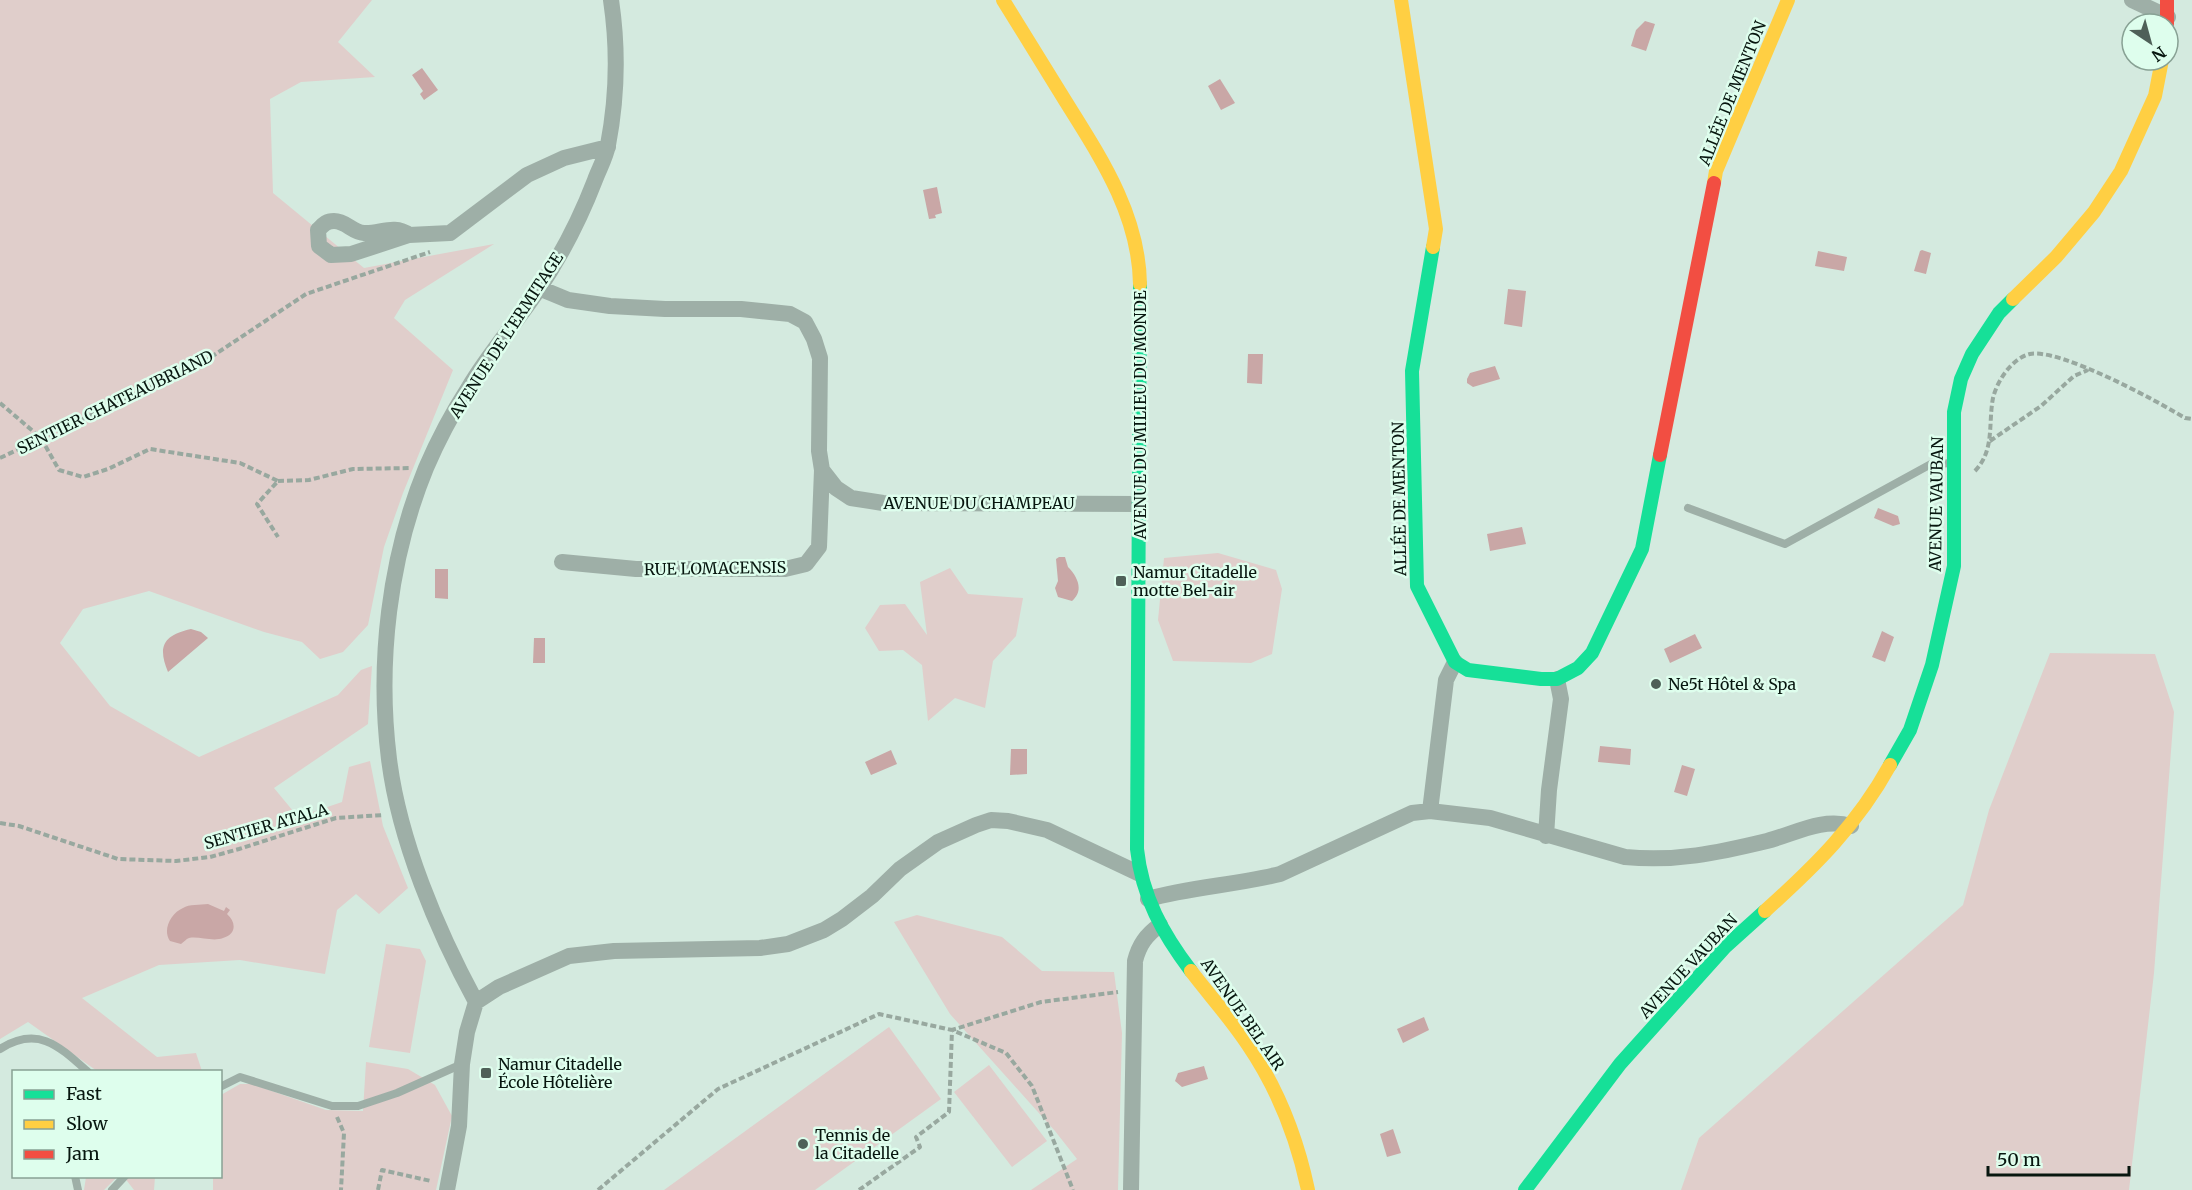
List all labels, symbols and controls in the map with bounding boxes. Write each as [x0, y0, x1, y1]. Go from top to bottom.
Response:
north arrow [2120, 12, 2180, 72]
street label: ALLÉE DE MENTON [1693, 17, 1770, 169]
text: N [2148, 42, 2170, 66]
street label: AVENUE DE L'ERMITAGE [444, 248, 568, 422]
street label: AVENUE DU MILIEU DU MONDE [1130, 290, 1150, 541]
street label: SENTIER CHATEAUBRIAND [14, 346, 216, 458]
street label: ALLÉE DE MENTON [1388, 421, 1410, 577]
street label: AVENUE VAUBAN [1925, 436, 1947, 573]
street label: AVENUE DU CHAMPEAU [882, 493, 1075, 513]
street label: RUE LOMACENSIS [644, 557, 786, 579]
place label: Namur Citadelle motte Bel-air [1133, 562, 1257, 600]
marker: Namur Citadelle motte Bel-air [1114, 574, 1128, 588]
place label: Ne5t Hôtel & Spa [1668, 674, 1797, 694]
marker: Ne5t Hôtel & Spa [1649, 677, 1663, 691]
street label: SENTIER ATALA [202, 799, 331, 853]
street label: AVENUE VAUBAN [1634, 909, 1742, 1023]
street label: AVENUE BEL AIR [1196, 953, 1290, 1075]
place label: Namur Citadelle École Hôtelière [498, 1054, 622, 1092]
marker: Namur Citadelle École Hôtelière [479, 1066, 493, 1080]
legend [12, 1070, 222, 1178]
text: Fast [66, 1082, 102, 1105]
text: Slow [66, 1112, 109, 1135]
place label: Tennis de la Citadelle [815, 1125, 899, 1163]
marker: Tennis de la Citadelle [796, 1137, 810, 1151]
scale bar [1988, 1139, 2129, 1177]
text: Jam [65, 1142, 100, 1165]
text: 50 m [1997, 1148, 2041, 1171]

